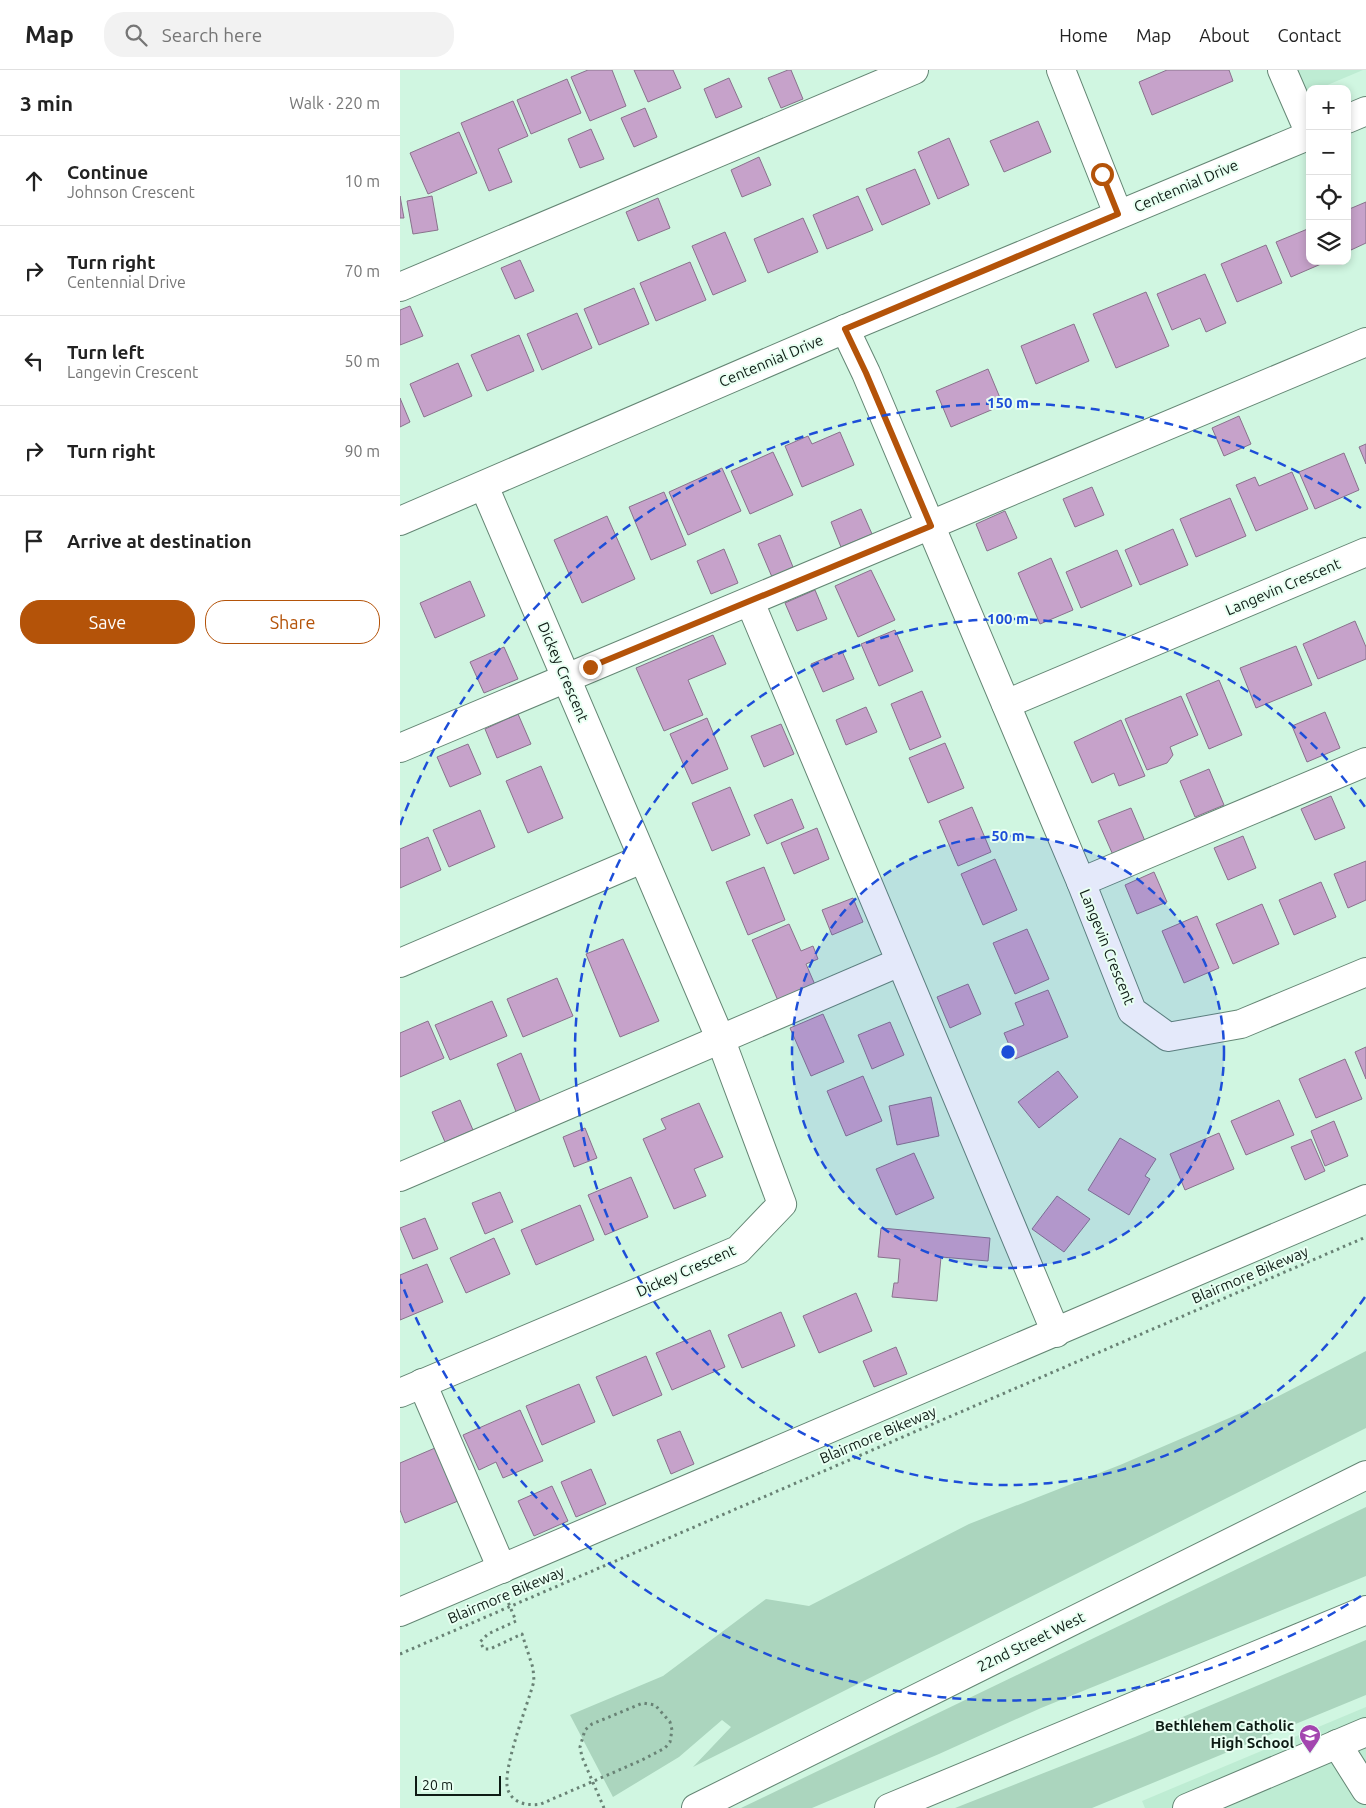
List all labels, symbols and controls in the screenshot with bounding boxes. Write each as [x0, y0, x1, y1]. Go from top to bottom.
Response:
search box [104, 12, 454, 57]
text: Map [25, 21, 74, 48]
icon: search [122, 21, 150, 49]
text: Search here [162, 24, 262, 46]
text: Home [1059, 25, 1108, 45]
text: Map [1136, 25, 1171, 45]
text: About [1199, 25, 1249, 45]
text: Contact [1277, 25, 1341, 45]
map controls [1306, 85, 1351, 265]
button: + [1306, 85, 1351, 130]
text: 3 min [20, 91, 73, 115]
text: Walk · 220 m [289, 94, 380, 112]
button: − [1306, 130, 1351, 175]
street label: Centennial Drive [1131, 156, 1240, 215]
text: Continue [67, 161, 148, 183]
route start [1091, 163, 1114, 186]
icon: ahead [20, 167, 48, 195]
text: 10 m [344, 172, 380, 190]
button: locate [1306, 175, 1351, 220]
text: Johnson Crescent [67, 183, 195, 201]
button: layers [1306, 220, 1351, 265]
text: Turn right [67, 251, 155, 273]
icon: right [20, 257, 48, 285]
text: 70 m [344, 262, 380, 280]
text: Centennial Drive [67, 273, 186, 291]
street label: Centennial Drive [716, 331, 825, 390]
text: Turn left [67, 341, 145, 363]
icon: left [20, 347, 48, 375]
text: 50 m [344, 352, 380, 370]
text: Langevin Crescent [67, 363, 198, 381]
text: 150 m [987, 394, 1029, 411]
icon: right [20, 437, 48, 465]
text: Turn right [67, 440, 155, 462]
text: 90 m [344, 442, 380, 460]
icon: arrive [20, 527, 48, 555]
text: Arrive at destination [67, 530, 252, 552]
street label: Langevin Crescent [1223, 555, 1343, 618]
button: Save [20, 600, 195, 644]
button: Share [205, 600, 380, 644]
text: 100 m [987, 610, 1029, 627]
street label: Dickey Crescent [535, 619, 592, 724]
route end [579, 656, 602, 679]
text: 50 m [991, 827, 1025, 844]
street label: Langevin Crescent [1077, 887, 1138, 1007]
centre of rings [999, 1043, 1017, 1061]
street label: Dickey Crescent [634, 1241, 738, 1300]
street label: Blairmore Bikeway [1189, 1242, 1311, 1307]
street label: Blairmore Bikeway [817, 1402, 939, 1467]
street label: Blairmore Bikeway [445, 1562, 567, 1627]
street label: 22nd Street West [974, 1608, 1087, 1675]
place label: Bethlehem Catholic High School [1155, 1717, 1294, 1751]
school or university icon: Bethlehem Catholic High School [1298, 1723, 1322, 1754]
scale bar [415, 1773, 501, 1796]
text: 20 m [422, 1777, 453, 1793]

